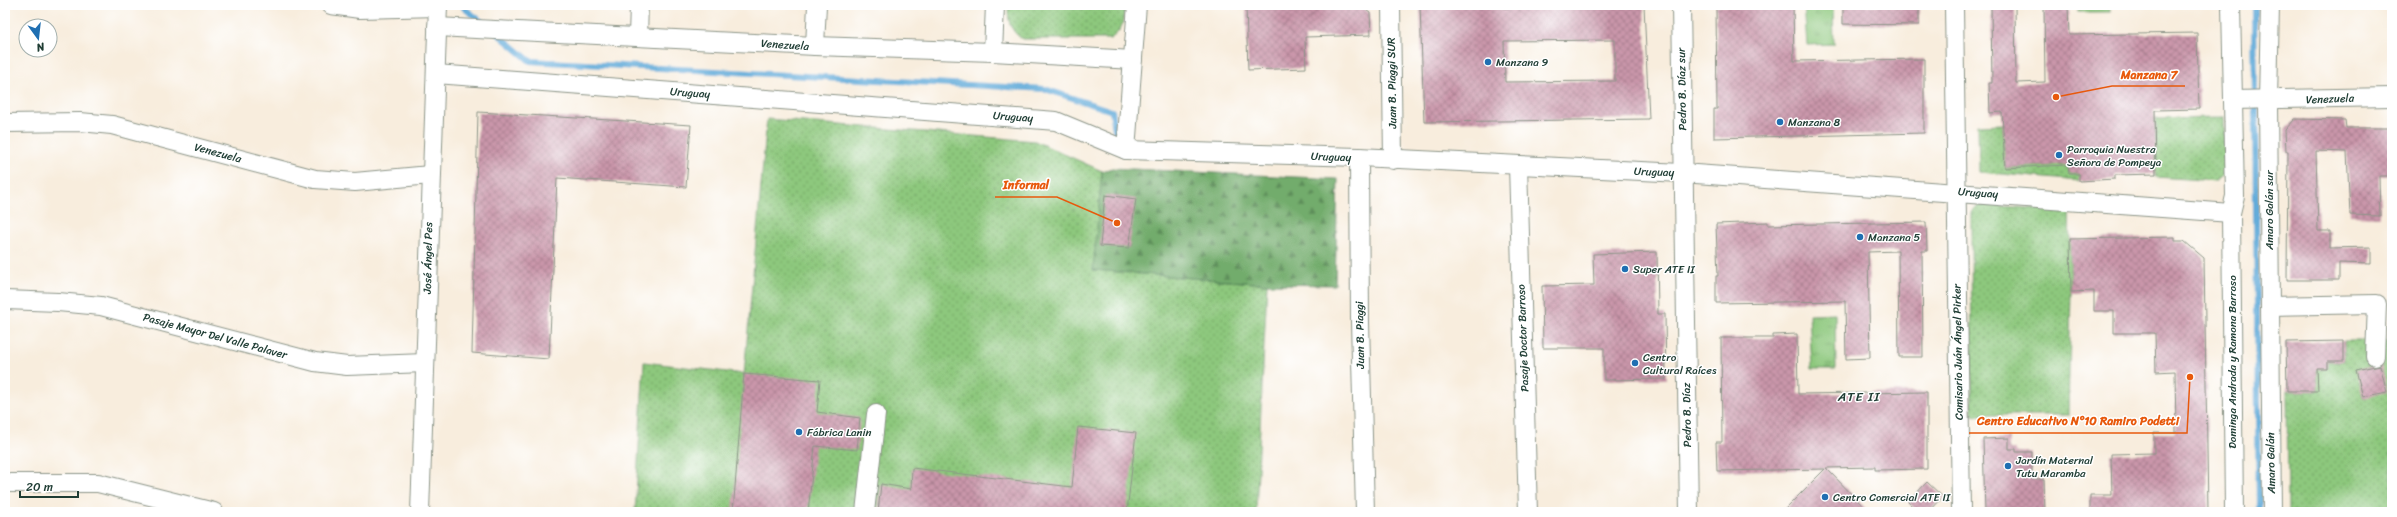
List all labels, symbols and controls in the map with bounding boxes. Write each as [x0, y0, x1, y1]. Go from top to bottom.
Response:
north arrow [18, 18, 58, 58]
street label: Venezuela [760, 34, 810, 56]
text: N [34, 37, 48, 57]
street label: Juan B. Piaggi SUR [1382, 37, 1402, 130]
street label: Pedro B. Díaz sur [1672, 47, 1692, 131]
place label: Manzana 9 [1496, 53, 1549, 72]
marker: Manzana 9 [1483, 57, 1493, 67]
callout: Manzana 7 [2112, 62, 2185, 86]
text: Manzana 7 [2120, 64, 2178, 86]
street label: Uruguay [669, 82, 711, 104]
street label: Venezuela [2306, 89, 2355, 109]
street label: Uruguay [992, 106, 1034, 128]
place label: Manzana 8 [1788, 113, 1841, 132]
marker: Manzana 8 [1775, 117, 1785, 127]
street label: Venezuela [192, 138, 244, 169]
place label: Parroquia Nuestra Señora de Pompeya [2067, 140, 2162, 172]
street label: Uruguay [1311, 147, 1352, 167]
marker: Parroquia Nuestra Señora de Pompeya [2054, 150, 2064, 160]
street label: Uruguay [1634, 162, 1675, 182]
street label: Amaro Galán sur [2260, 170, 2279, 251]
callout: Informal [995, 173, 1057, 197]
text: Informal [1002, 174, 1050, 196]
street label: Uruguay [1957, 182, 1999, 204]
street label: José Ángel Pes [418, 221, 438, 295]
place label: Manzana 5 [1868, 228, 1921, 247]
marker: Manzana 5 [1855, 232, 1865, 242]
place label: Super ATE II [1633, 260, 1695, 279]
marker: Super ATE II [1620, 264, 1630, 274]
street label: Dominga Andrada y Ramona Barroso [2223, 275, 2242, 449]
street label: Comisario Juán Ángel Pirker [1947, 282, 1969, 420]
street label: Pasaje Doctor Barroso [1512, 283, 1534, 392]
street label: Juan B. Piaggi [1350, 300, 1370, 370]
street label: Pasaje Mayor Del Valle Palaver [141, 308, 291, 365]
place label: Centro Cultural Raíces [1643, 348, 1717, 380]
marker: Centro Cultural Raíces [1630, 358, 1640, 368]
street label: Pedro B. Díaz [1677, 382, 1697, 448]
district label: ATE II [1837, 385, 1880, 408]
callout: Centro Educativo N°10 Ramiro Podetti [1969, 409, 2187, 433]
text: Centro Educativo N°10 Ramiro Podetti [1976, 410, 2180, 432]
place label: Fábrica Lanin [807, 423, 872, 442]
marker: Fábrica Lanin [794, 427, 804, 437]
street label: Amaro Galán [2261, 432, 2281, 495]
place label: Jardín Maternal Tutu Maramba [2015, 451, 2094, 483]
marker: Jardín Maternal Tutu Maramba [2003, 461, 2013, 471]
scale bar [20, 473, 78, 499]
text: 20 m [26, 476, 53, 498]
place label: Centro Comercial ATE II [1833, 488, 1951, 507]
marker: Centro Comercial ATE II [1820, 492, 1830, 502]

